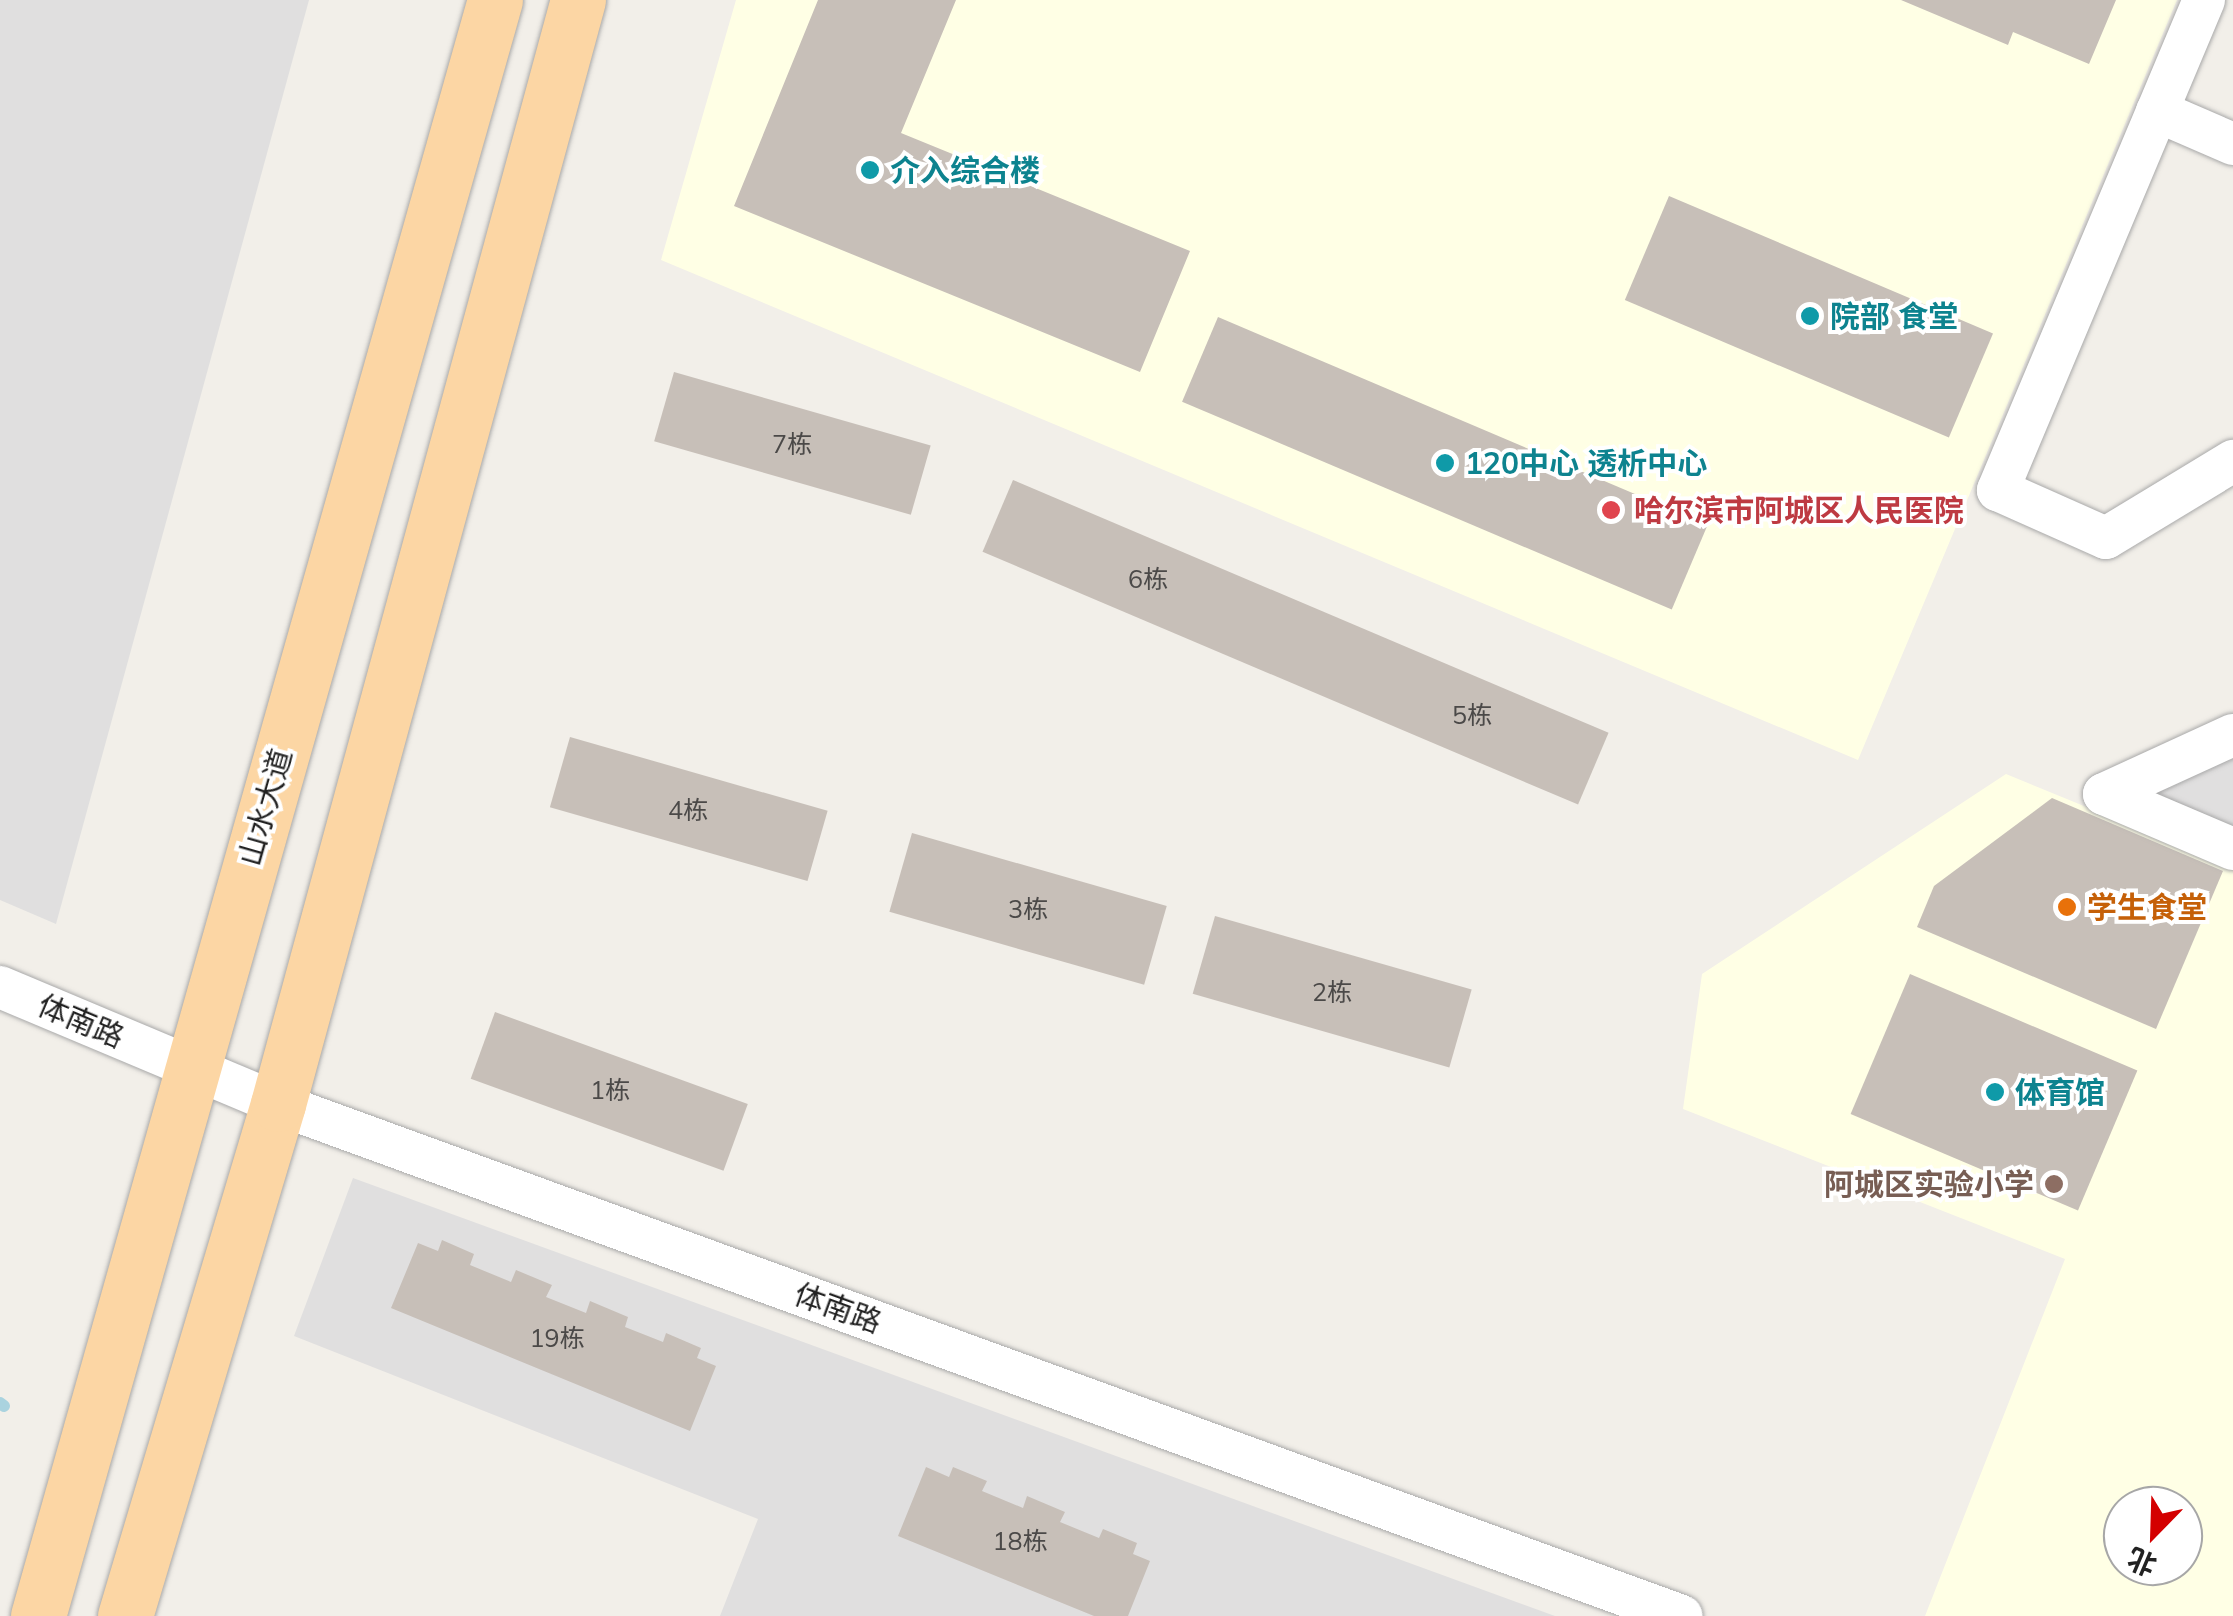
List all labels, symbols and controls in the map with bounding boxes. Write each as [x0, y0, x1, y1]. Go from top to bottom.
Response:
place label: 介入综合楼 [890, 152, 1040, 188]
marker: 介入综合楼 [859, 159, 881, 181]
place label: 院部 食堂 [1830, 298, 1958, 334]
marker: 院部 食堂 [1799, 305, 1821, 327]
house number: 7栋 [772, 429, 812, 459]
place label: 120中心 透析中心 [1465, 445, 1707, 481]
marker: 120中心 透析中心 [1434, 452, 1456, 474]
place label: 哈尔滨市阿城区人民医院 [1634, 492, 1964, 528]
marker: 哈尔滨市阿城区人民医院 [1598, 497, 1624, 523]
house number: 6栋 [1128, 564, 1168, 594]
house number: 5栋 [1452, 700, 1492, 730]
street label: 山水大道 [231, 744, 299, 870]
house number: 4栋 [668, 795, 708, 825]
place label: 学生食堂 [2087, 889, 2207, 925]
house number: 3栋 [1008, 894, 1048, 924]
marker: 学生食堂 [2056, 896, 2078, 918]
house number: 2栋 [1312, 977, 1352, 1007]
street label: 体南路 [33, 987, 129, 1055]
place label: 体育馆 [2015, 1074, 2105, 1110]
house number: 1栋 [590, 1075, 630, 1105]
marker: 体育馆 [1984, 1081, 2006, 1103]
place label: 阿城区实验小学 [1824, 1166, 2034, 1202]
marker: 阿城区实验小学 [2043, 1173, 2065, 1195]
street label: 体南路 [790, 1276, 886, 1340]
house number: 19栋 [530, 1323, 584, 1353]
north arrow [2103, 1486, 2203, 1586]
house number: 18栋 [993, 1526, 1047, 1556]
text: 北 [2122, 1541, 2162, 1584]

